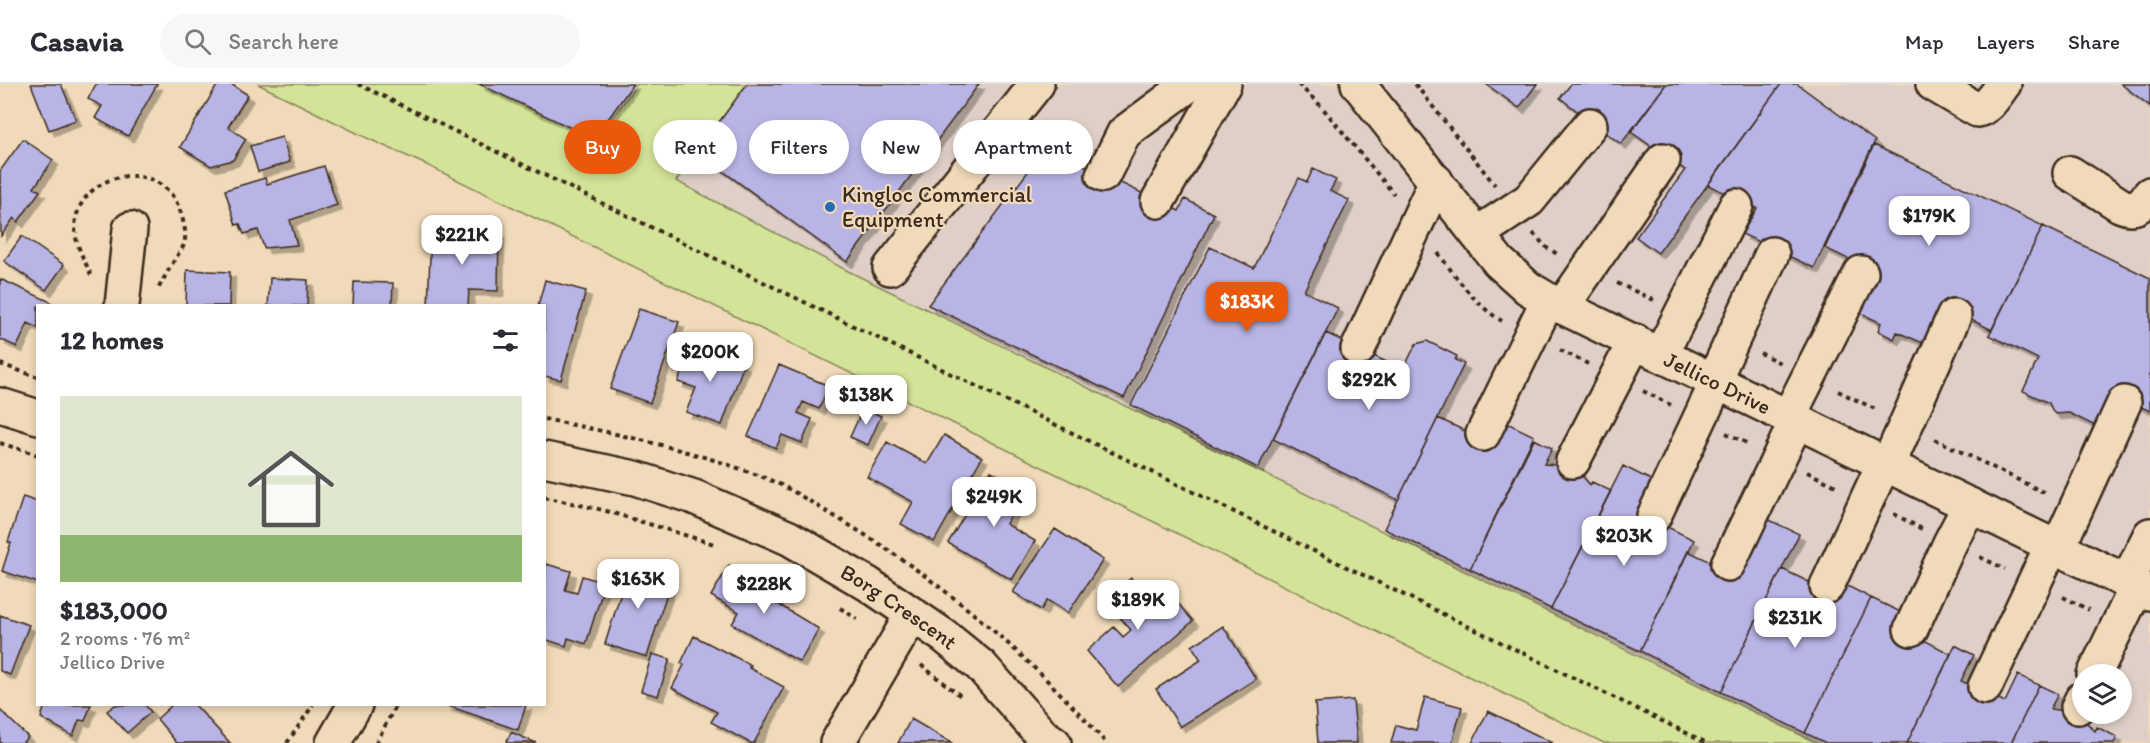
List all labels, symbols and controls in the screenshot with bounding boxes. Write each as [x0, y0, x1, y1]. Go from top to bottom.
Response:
search box [160, 14, 580, 68]
text: Casavia [30, 24, 124, 58]
icon: search [181, 25, 214, 58]
text: Search here [229, 28, 339, 55]
text: Map [1905, 29, 1944, 54]
text: Layers [1977, 29, 2035, 54]
text: Share [2068, 29, 2120, 54]
chip: Buy [564, 120, 641, 174]
chip: Rent [653, 120, 737, 174]
chip: Filters [749, 120, 849, 174]
chip: New [861, 120, 941, 174]
chip: Apartment [953, 120, 1093, 174]
place label: Kingloc Commercial Equipment [842, 181, 1032, 233]
pin: $179K [1887, 196, 1971, 247]
marker: Kingloc Commercial Equipment [823, 200, 837, 214]
text: $179K [1903, 203, 1955, 227]
pin: $221K [420, 215, 504, 266]
text: $221K [435, 222, 489, 246]
pin: $183K [1205, 282, 1289, 333]
text: $183K [1220, 289, 1274, 313]
text: 12 homes [60, 324, 164, 356]
icon: filters [489, 324, 522, 357]
pin: $200K [668, 332, 752, 383]
text: $200K [681, 339, 739, 363]
street label: Jellico Drive [1660, 346, 1775, 420]
pin: $292K [1327, 360, 1411, 411]
text: $292K [1342, 367, 1396, 391]
pin: $138K [824, 375, 908, 426]
text: $138K [839, 382, 893, 406]
icon: home [237, 435, 345, 543]
pin: $249K [952, 477, 1036, 528]
text: $249K [966, 484, 1022, 508]
pin: $203K [1582, 516, 1666, 567]
text: $203K [1596, 523, 1652, 547]
street label: Borg Crescent [836, 558, 963, 655]
pin: $163K [596, 559, 680, 610]
pin: $228K [722, 564, 806, 615]
text: $163K [611, 566, 665, 590]
text: $228K [737, 571, 791, 595]
pin: $189K [1096, 580, 1180, 631]
text: $189K [1111, 587, 1165, 611]
text: $183,000 [60, 594, 168, 626]
pin: $231K [1753, 598, 1837, 649]
text: $231K [1768, 605, 1822, 629]
text: 2 rooms · 76 m² [60, 626, 190, 650]
text: Jellico Drive [60, 650, 165, 674]
map controls [2072, 664, 2132, 724]
button: layers [2072, 664, 2132, 724]

